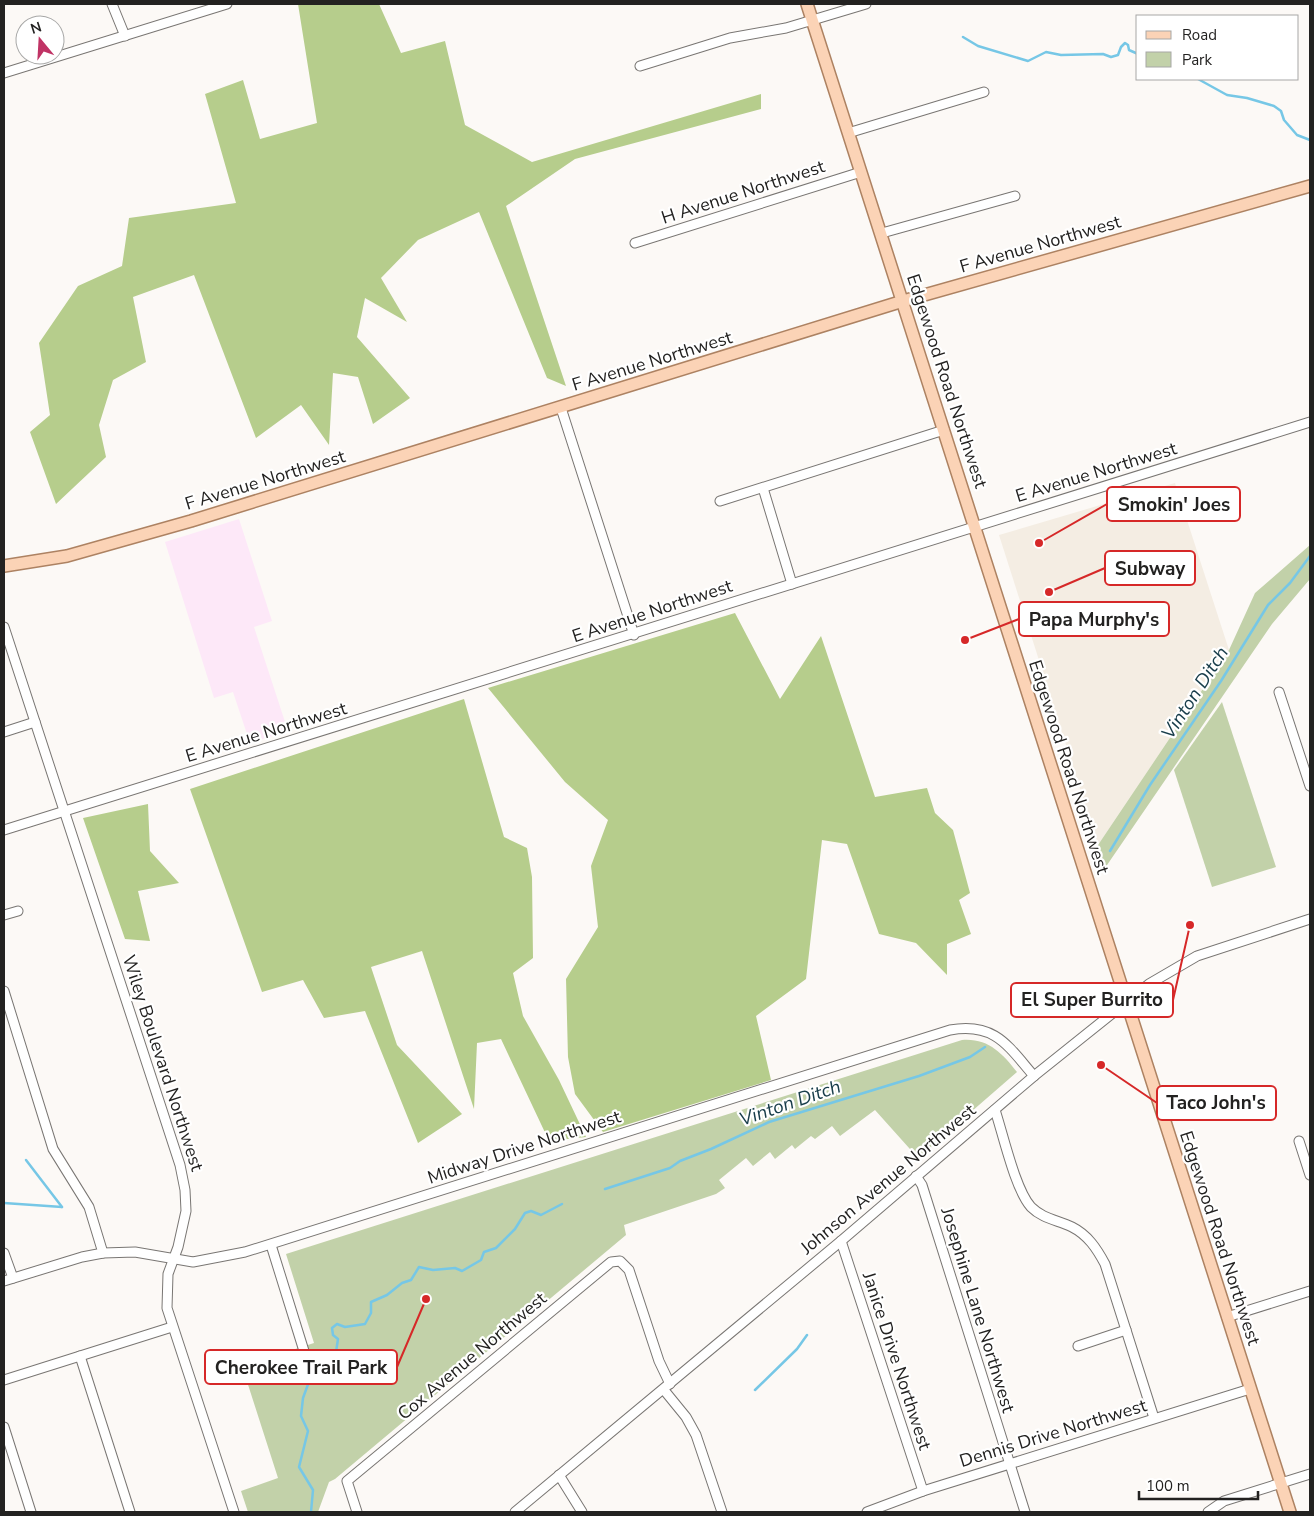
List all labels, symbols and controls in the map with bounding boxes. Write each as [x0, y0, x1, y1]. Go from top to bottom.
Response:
north arrow [15, 15, 65, 65]
legend [1136, 15, 1299, 80]
text: N [28, 17, 44, 39]
text: Road [1182, 25, 1217, 45]
text: Park [1182, 50, 1212, 70]
street label: H Avenue Northwest [658, 154, 828, 230]
street label: F Avenue Northwest [957, 209, 1124, 278]
street label: Edgewood Road Northwest [901, 271, 993, 492]
street label: F Avenue Northwest [569, 325, 736, 397]
street label: E Avenue Northwest [1013, 436, 1180, 508]
street label: F Avenue Northwest [182, 444, 349, 516]
callout: Smokin' Joes [1107, 487, 1240, 521]
text: Smokin' Joes [1118, 492, 1230, 518]
callout: Subway [1105, 551, 1195, 585]
text: Subway [1115, 556, 1186, 582]
street label: E Avenue Northwest [569, 574, 736, 648]
callout: Papa Murphy's [1019, 602, 1169, 636]
text: Papa Murphy's [1029, 607, 1159, 633]
water label: Vinton Ditch [1155, 642, 1235, 744]
street label: Edgewood Road Northwest [1023, 657, 1115, 878]
street label: E Avenue Northwest [183, 696, 350, 768]
street label: Wiley Boulevard Northwest [117, 952, 210, 1175]
callout: El Super Burrito [1011, 983, 1173, 1017]
text: El Super Burrito [1021, 987, 1163, 1013]
water label: Vinton Ditch [736, 1073, 844, 1133]
callout: Taco John's [1157, 1086, 1276, 1120]
text: Taco John's [1166, 1090, 1266, 1116]
street label: Johnson Avenue Northwest [795, 1098, 981, 1260]
street label: Midway Drive Northwest [424, 1104, 624, 1190]
street label: Edgewood Road Northwest [1174, 1128, 1266, 1349]
street label: Josephine Lane Northwest [935, 1204, 1021, 1416]
street label: Janice Drive Northwest [857, 1268, 937, 1454]
street label: Cox Avenue Northwest [393, 1286, 552, 1425]
callout: Cherokee Trail Park [205, 1350, 397, 1384]
text: Cherokee Trail Park [215, 1355, 388, 1381]
street label: Dennis Drive Northwest [957, 1393, 1150, 1473]
scale bar [1139, 1468, 1258, 1500]
text: 100 m [1146, 1476, 1190, 1496]

